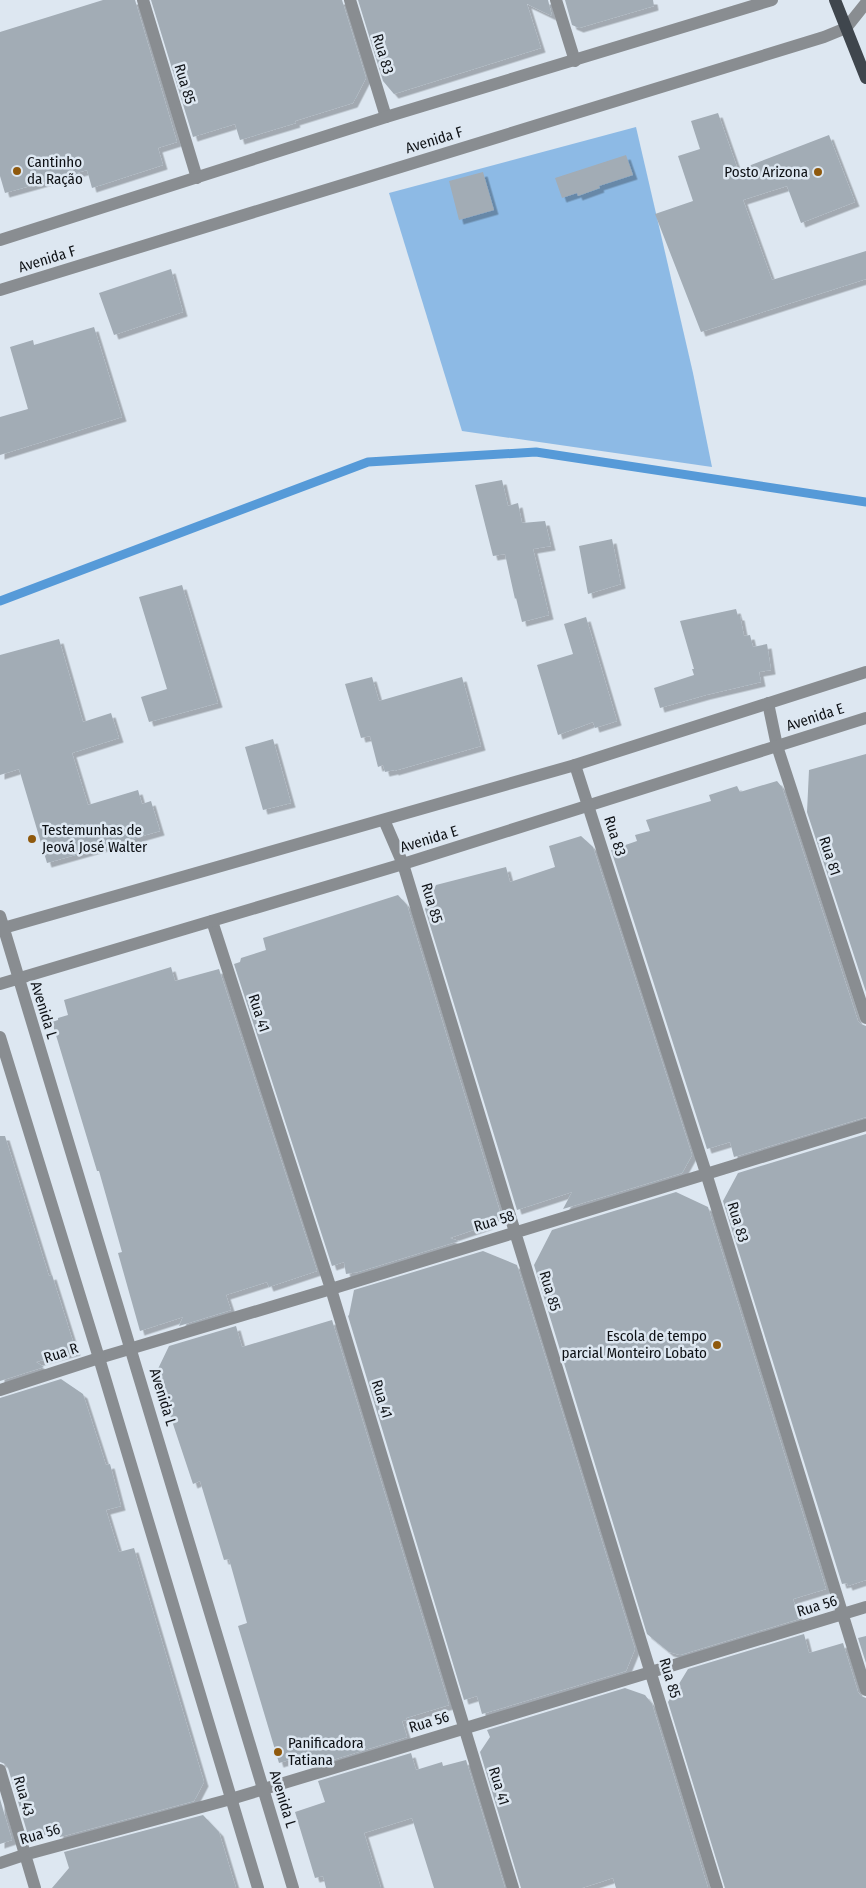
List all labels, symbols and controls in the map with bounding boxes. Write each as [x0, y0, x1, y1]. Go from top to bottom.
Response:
street label: Rua 83 [368, 32, 398, 77]
street label: Rua 85 [170, 62, 200, 106]
street label: Avenida F [403, 123, 465, 157]
place label: Cantinho da Ração [27, 153, 83, 188]
place label: Posto Arizona [724, 163, 808, 181]
marker: Cantinho da Ração [11, 165, 23, 177]
marker: Posto Arizona [812, 166, 824, 178]
street label: Avenida F [16, 242, 78, 276]
street label: Avenida E [784, 699, 846, 735]
street label: Rua 83 [600, 814, 630, 859]
place label: Testemunhas de Jeová José Walter [42, 821, 148, 856]
street label: Avenida E [398, 822, 460, 856]
marker: Testemunhas de Jeová José Walter [26, 833, 38, 845]
street label: Rua 81 [815, 834, 845, 878]
street label: Rua 85 [417, 881, 447, 925]
street label: Avenida L [27, 979, 61, 1041]
street label: Rua 41 [244, 992, 274, 1034]
street label: Rua 83 [723, 1200, 753, 1245]
street label: Rua 58 [472, 1206, 516, 1236]
street label: Rua 85 [535, 1269, 565, 1313]
place label: Escola de tempo parcial Monteiro Lobato [562, 1327, 707, 1362]
street label: Rua R [42, 1339, 80, 1367]
marker: Escola de tempo parcial Monteiro Lobato [711, 1339, 723, 1351]
street label: Avenida L [146, 1366, 180, 1428]
street label: Rua 41 [368, 1378, 396, 1420]
street label: Rua 56 [795, 1591, 839, 1621]
street label: Rua 85 [655, 1656, 685, 1700]
street label: Rua 56 [407, 1707, 451, 1737]
place label: Panificadora Tatiana [288, 1734, 364, 1769]
marker: Panificadora Tatiana [272, 1746, 284, 1758]
street label: Rua 41 [485, 1765, 513, 1807]
street label: Avenida L [266, 1768, 300, 1830]
street label: Rua 43 [10, 1774, 38, 1818]
street label: Rua 56 [18, 1820, 62, 1848]

